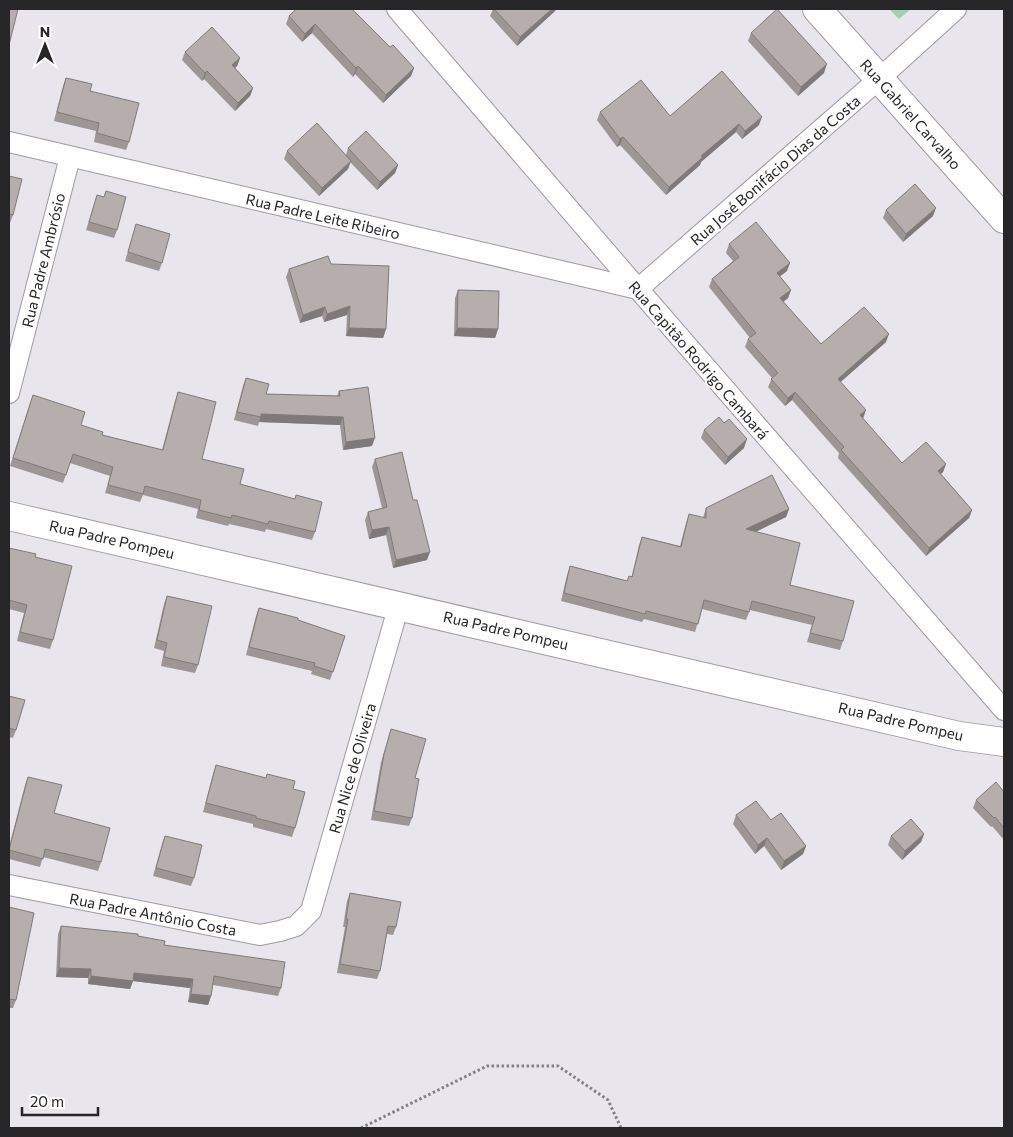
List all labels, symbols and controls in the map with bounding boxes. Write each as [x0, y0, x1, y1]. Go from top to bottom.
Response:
north arrow [20, 20, 70, 70]
text: N [40, 23, 50, 40]
street label: Rua Gabriel Carvalho [857, 55, 965, 173]
street label: Rua José Bonifácio Dias da Costa [686, 91, 864, 249]
street label: Rua Padre Leite Ribeiro [244, 189, 402, 243]
street label: Rua Padre Ambrósio [18, 191, 68, 329]
street label: Rua Capitão Rodrigo Cambará [625, 277, 773, 443]
street label: Rua Padre Pompeu [48, 516, 176, 562]
street label: Rua Padre Pompeu [442, 607, 570, 653]
street label: Rua Padre Pompeu [837, 698, 965, 744]
street label: Rua Nice de Oliveira [325, 701, 379, 835]
street label: Rua Padre Antônio Costa [68, 889, 238, 939]
scale bar [22, 1084, 99, 1116]
text: 20 m [30, 1092, 64, 1110]

